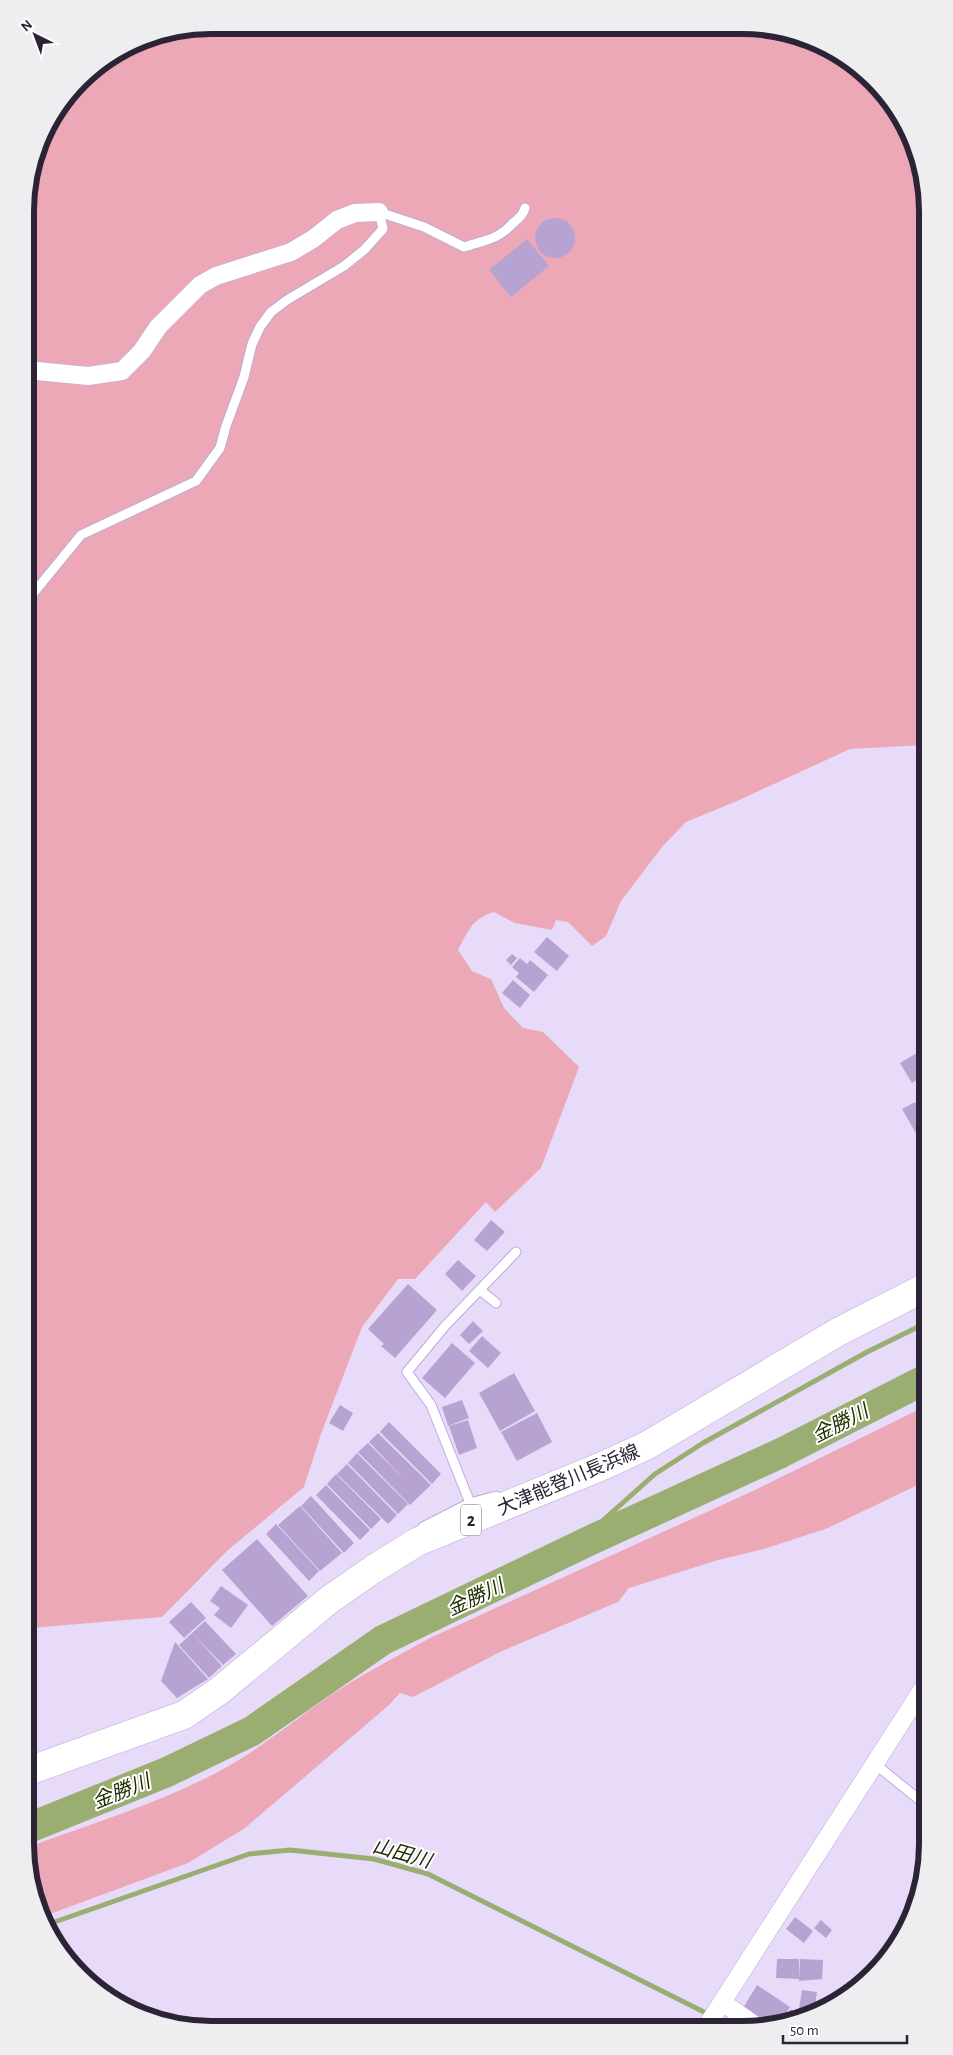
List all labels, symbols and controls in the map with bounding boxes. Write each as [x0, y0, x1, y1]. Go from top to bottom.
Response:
north arrow [10, 10, 60, 60]
text: N [19, 18, 35, 35]
water label: 金勝川 [809, 1400, 874, 1446]
street label: 大津能登川長浜線 [495, 1441, 642, 1519]
road number: 2 [461, 1504, 481, 1536]
water label: 金勝川 [444, 1574, 509, 1620]
water label: 金勝川 [89, 1770, 155, 1812]
water label: 山田川 [370, 1835, 436, 1872]
scale bar [783, 2012, 907, 2044]
text: 50 m [790, 2023, 819, 2038]

